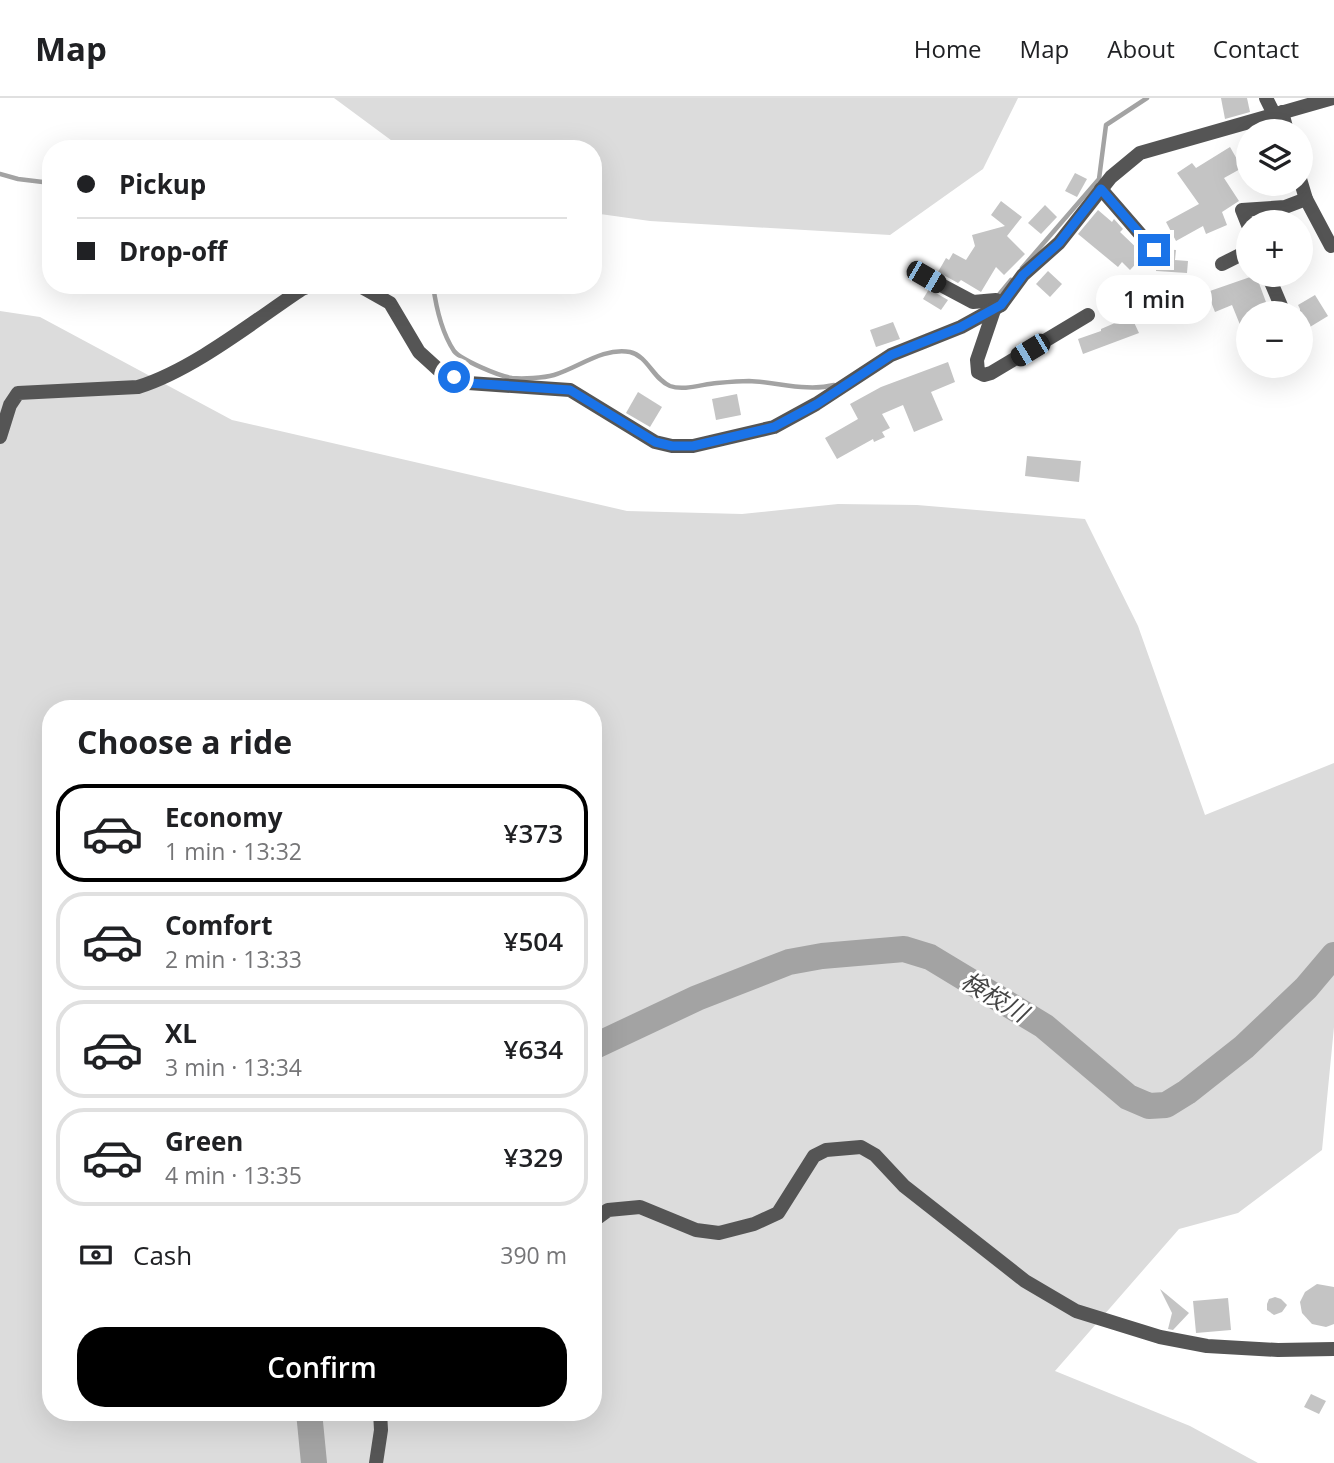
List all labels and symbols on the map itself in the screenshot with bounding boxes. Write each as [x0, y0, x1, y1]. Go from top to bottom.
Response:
route end [1138, 234, 1170, 266]
car [903, 257, 950, 297]
callout: 1 min [1096, 274, 1212, 324]
car [1007, 330, 1054, 370]
route start [438, 361, 470, 393]
water label: 検校川 [956, 963, 1037, 1030]

